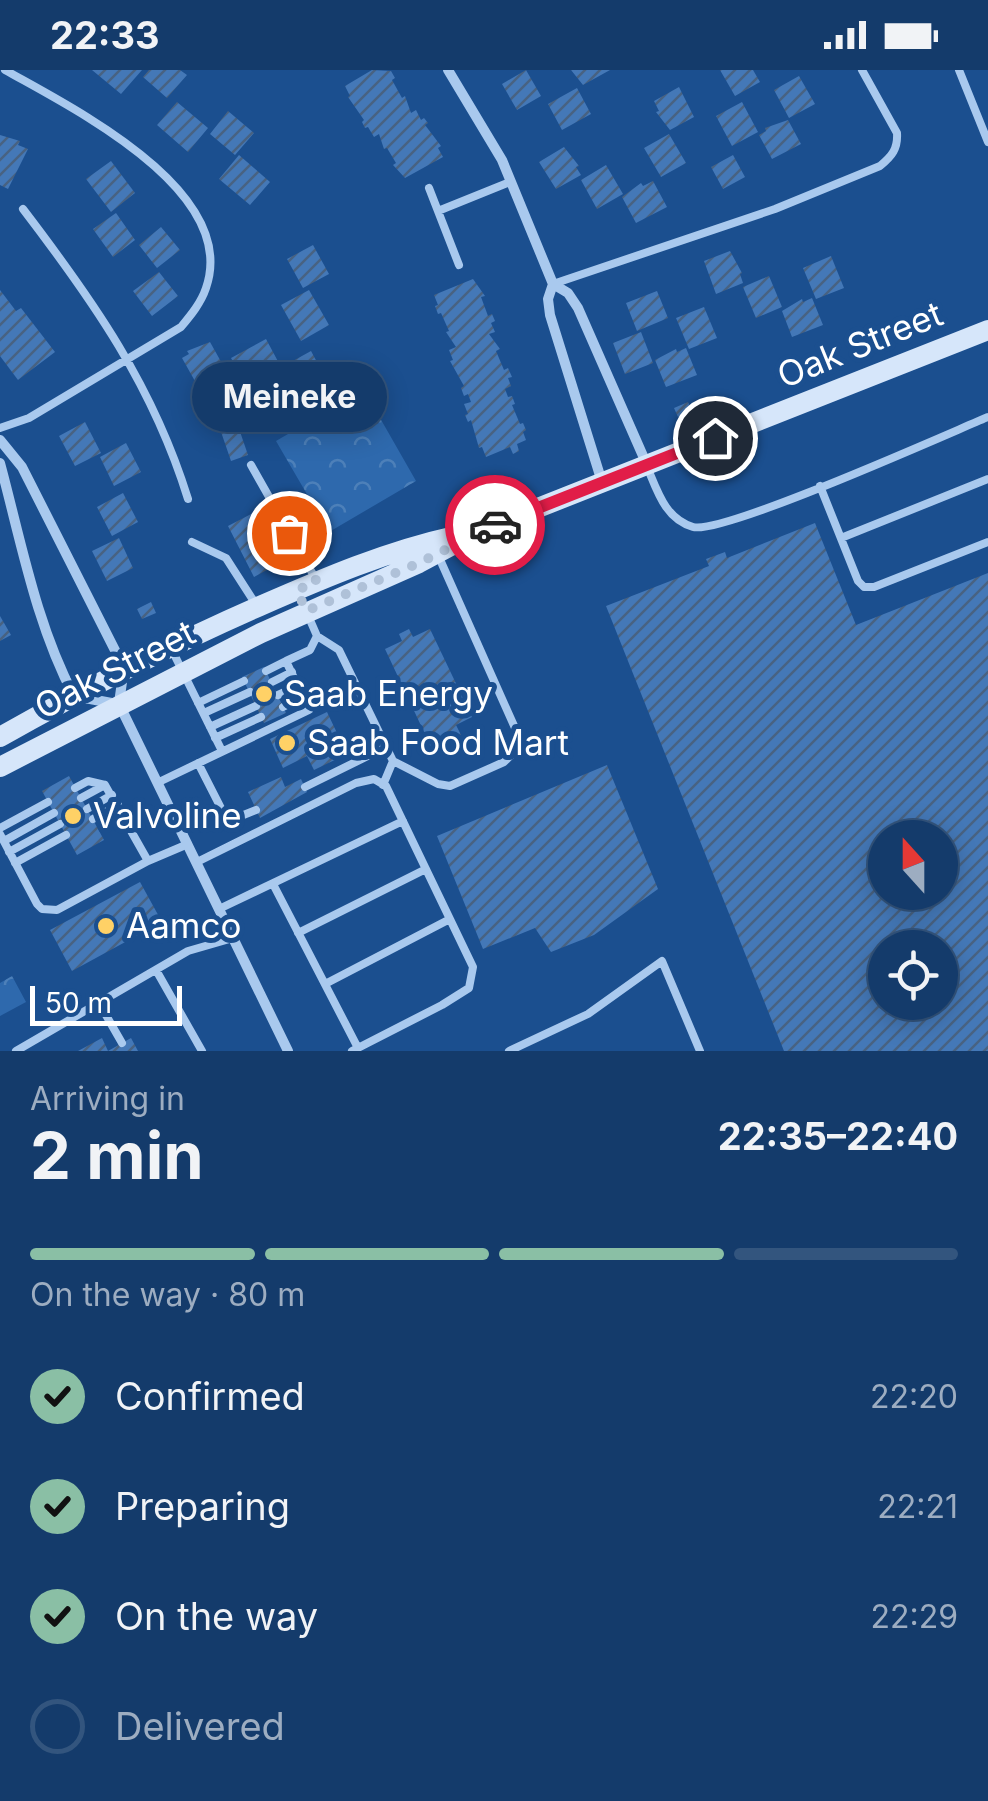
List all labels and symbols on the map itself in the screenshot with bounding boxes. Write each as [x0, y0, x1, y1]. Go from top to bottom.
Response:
street label: Oak Street [771, 292, 948, 396]
callout: Meineke [192, 363, 386, 433]
pin [673, 396, 758, 481]
courier [445, 475, 545, 575]
pin [247, 491, 332, 576]
street label: Oak Street [27, 611, 202, 727]
place label: Saab Energy [284, 672, 493, 714]
marker: Saab Energy [253, 683, 275, 705]
place label: Saab Food Mart [307, 721, 569, 763]
marker: Saab Food Mart [276, 732, 298, 754]
place label: Valvoline [93, 794, 242, 836]
marker: Valvoline [62, 805, 84, 827]
north arrow [868, 820, 958, 910]
place label: Aamco [126, 904, 241, 946]
marker: Aamco [95, 915, 117, 937]
scale bar [30, 981, 182, 1026]

